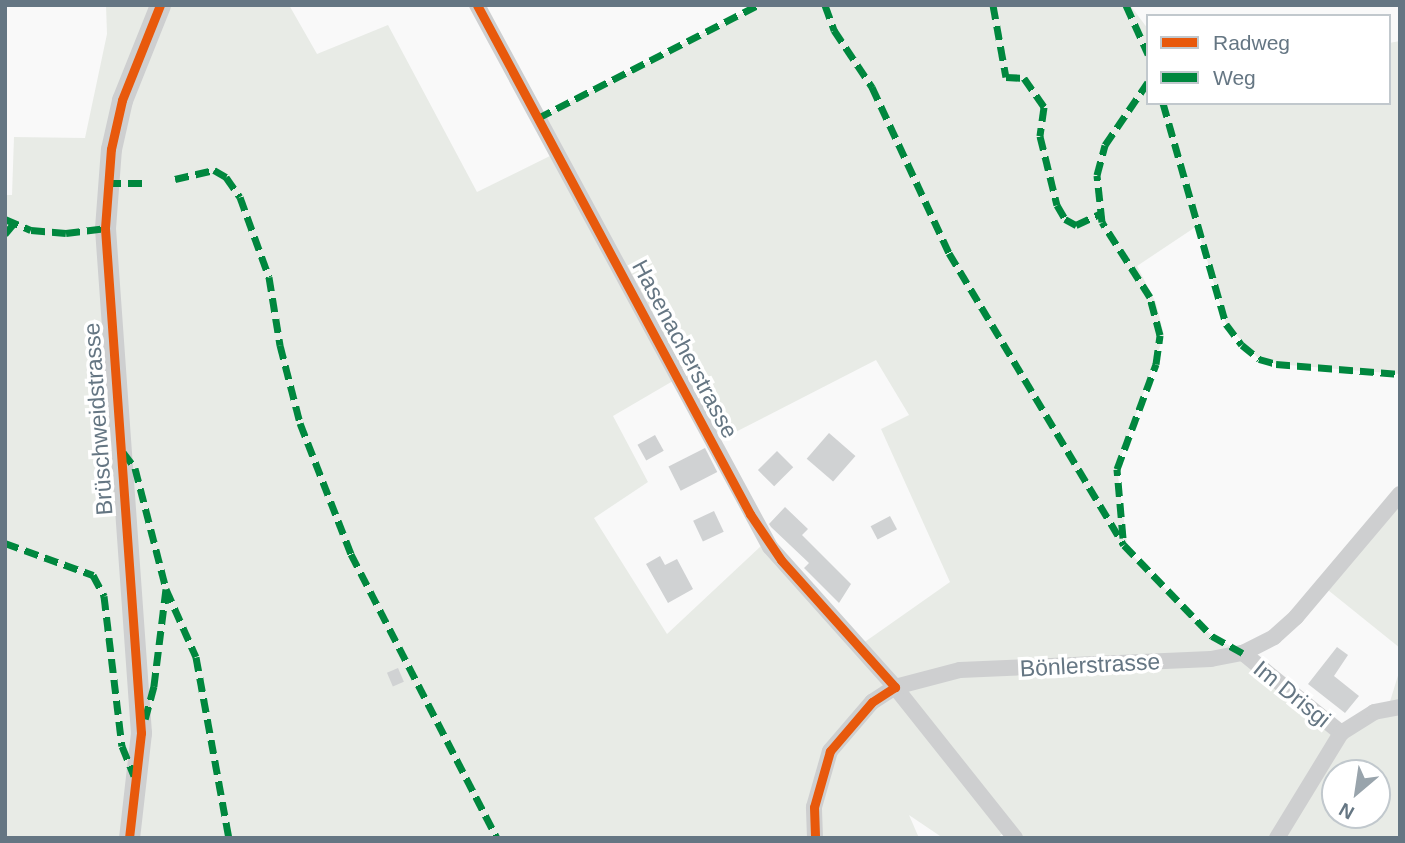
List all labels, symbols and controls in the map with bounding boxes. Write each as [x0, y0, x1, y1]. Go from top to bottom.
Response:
legend [1146, 14, 1391, 105]
text: Radweg [1213, 31, 1290, 54]
text: Weg [1213, 66, 1256, 89]
street label: Hasenacherstrasse [626, 255, 744, 443]
street label: Brüschweidstrasse [78, 322, 118, 516]
street label: Bönlerstrasse [1019, 648, 1161, 682]
street label: Im Drisgi [1248, 655, 1336, 733]
north arrow [1321, 759, 1391, 829]
text: N [1335, 799, 1358, 824]

